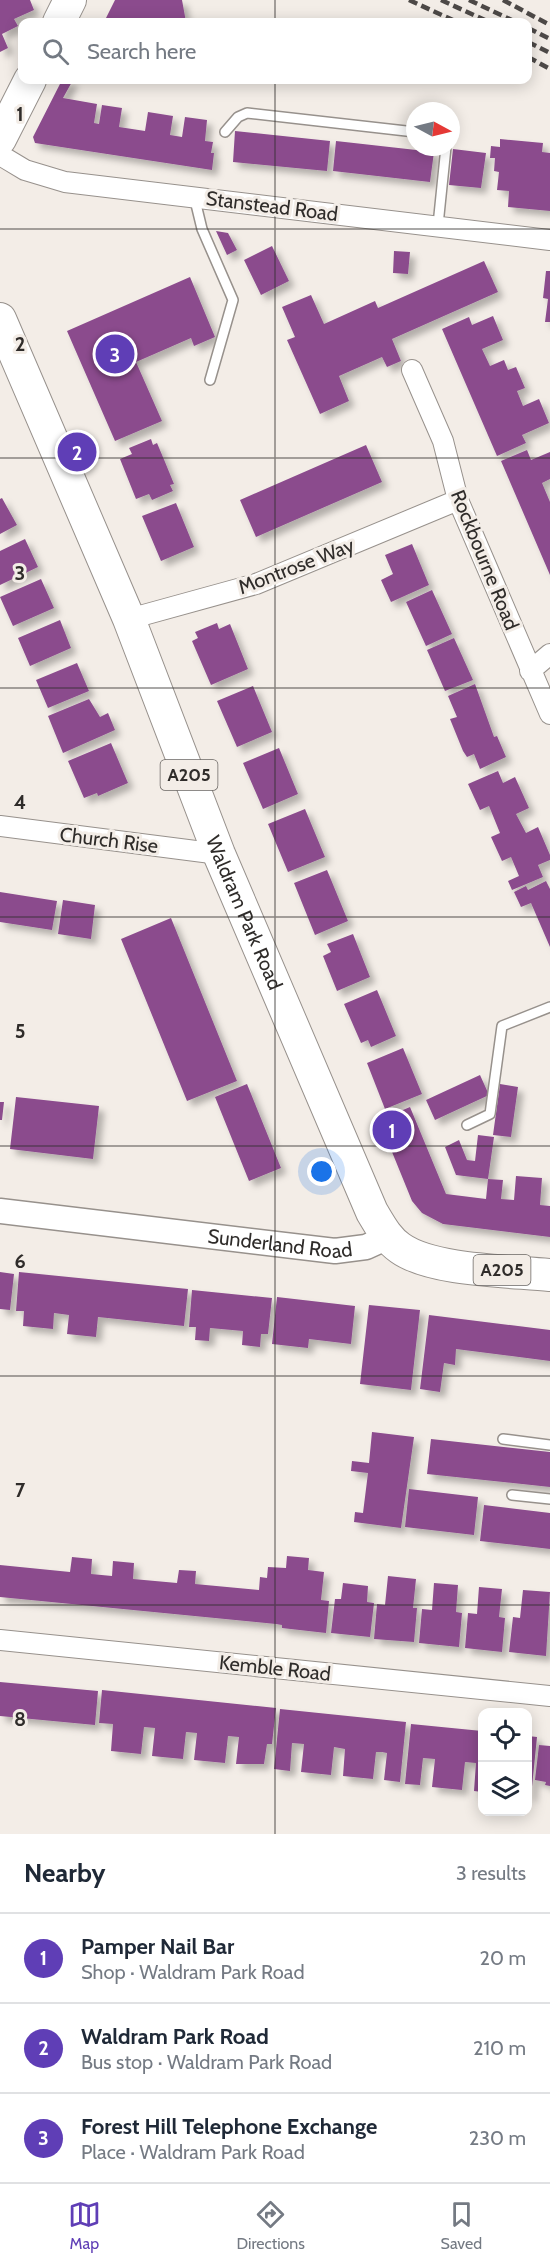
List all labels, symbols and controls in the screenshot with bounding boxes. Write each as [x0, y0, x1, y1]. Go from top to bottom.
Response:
search box [18, 18, 532, 84]
icon: search [39, 35, 72, 68]
text: Search here [87, 38, 196, 65]
text: 1 [16, 102, 24, 126]
north arrow [406, 102, 460, 156]
street label: Stanstead Road [205, 186, 339, 226]
text: 2 [15, 332, 25, 356]
pin: 3 [96, 332, 134, 376]
pin: 2 [58, 430, 97, 474]
street label: Rockbourne Road [446, 486, 524, 634]
street label: Montrose Way [235, 533, 357, 599]
text: 3 [15, 561, 25, 585]
road number: A205 [160, 760, 218, 790]
text: 4 [14, 790, 26, 814]
street label: Church Rise [58, 822, 160, 858]
street label: Waldram Park Road [201, 832, 288, 993]
text: 5 [15, 1019, 25, 1043]
pin: 1 [372, 1108, 412, 1152]
your location [307, 1157, 336, 1186]
street label: Sunderland Road [206, 1224, 354, 1263]
text: 6 [14, 1249, 26, 1273]
road number: A205 [474, 1255, 530, 1285]
text: 7 [15, 1478, 26, 1502]
street label: Kemble Road [218, 1650, 332, 1686]
text: 8 [14, 1707, 26, 1731]
map controls [478, 1708, 532, 1816]
button: locate [478, 1708, 532, 1762]
button: layers [478, 1762, 532, 1816]
text: Nearby [24, 1857, 105, 1889]
text: 3 results [456, 1861, 526, 1885]
text: Pamper Nail Bar [81, 1933, 234, 1960]
text: 1 [40, 1946, 47, 1970]
text: 20 m [480, 1946, 526, 1970]
text: Shop · Waldram Park Road [81, 1960, 304, 1984]
text: Waldram Park Road [81, 2023, 269, 2050]
text: 2 [38, 2036, 49, 2060]
text: 210 m [473, 2036, 526, 2060]
text: Bus stop · Waldram Park Road [81, 2050, 332, 2074]
text: Forest Hill Telephone Exchange [81, 2113, 377, 2140]
text: 3 [38, 2126, 49, 2150]
text: 230 m [469, 2126, 526, 2150]
text: Place · Waldram Park Road [81, 2140, 305, 2164]
tab: Map [68, 2198, 101, 2253]
tab: Directions [237, 2198, 305, 2253]
tab: Saved [441, 2198, 482, 2253]

